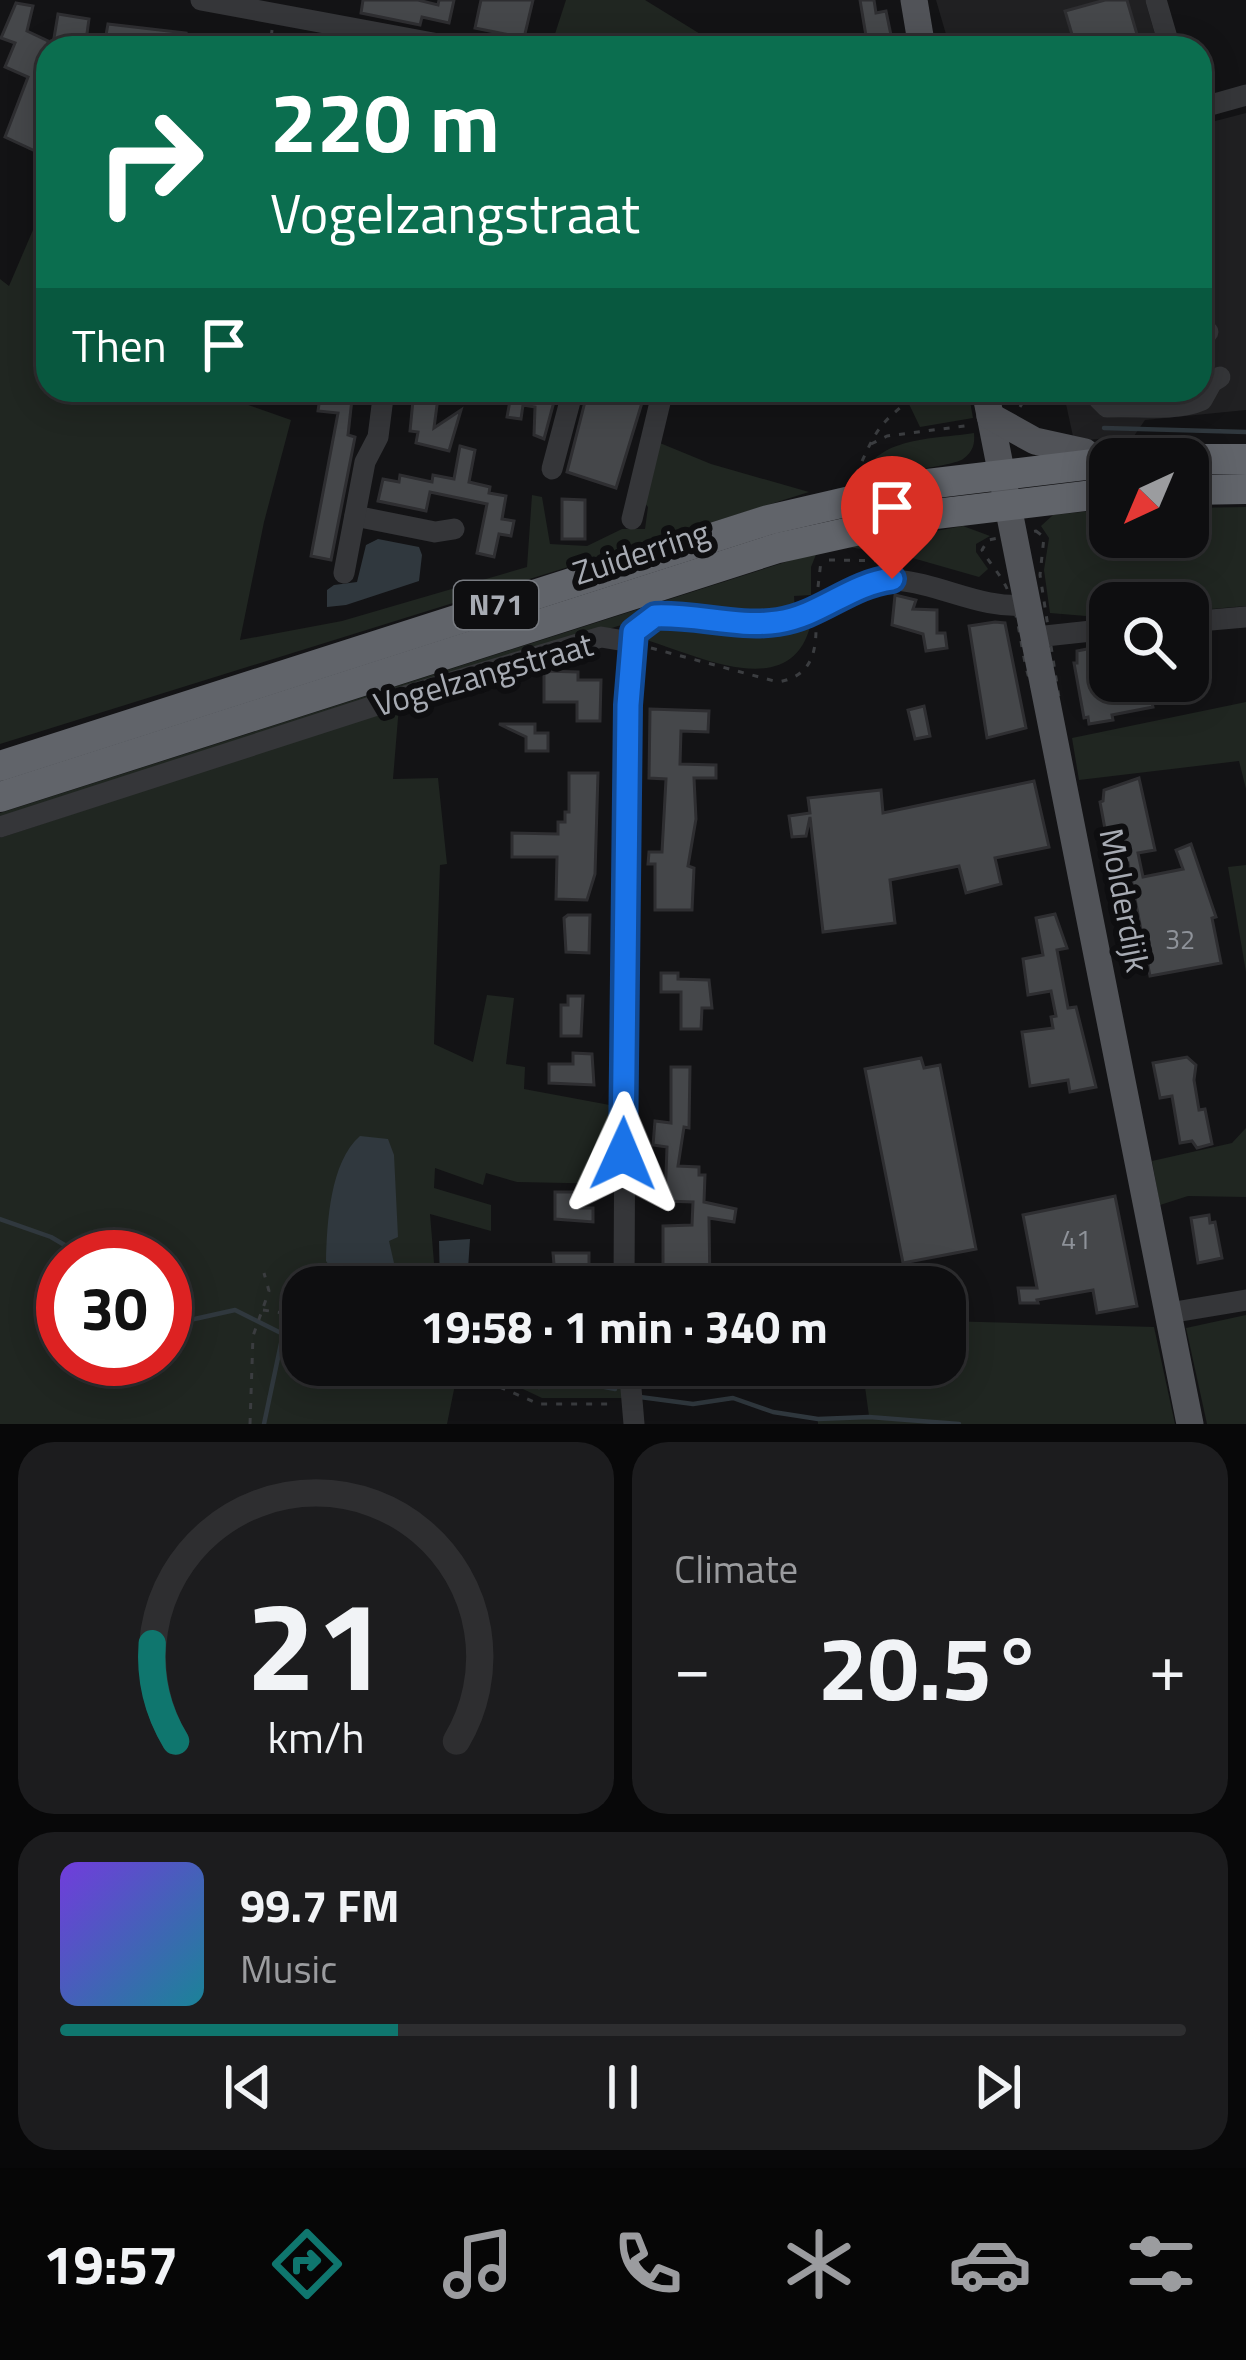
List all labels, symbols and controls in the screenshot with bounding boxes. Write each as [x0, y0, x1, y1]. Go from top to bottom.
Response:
text: 220 m [270, 57, 500, 185]
icon: right [72, 84, 228, 240]
text: Vogelzangstraat [270, 172, 640, 254]
text: Then [72, 311, 167, 379]
icon: arrive [191, 312, 257, 378]
north arrow [1089, 438, 1209, 558]
map controls [1089, 438, 1209, 702]
pin [841, 456, 943, 579]
icon: arrive [859, 474, 925, 540]
street label: Zuiderring [566, 506, 716, 598]
road number: N71 [454, 581, 538, 629]
button: search [1089, 582, 1209, 702]
street label: Vogelzangstraat [367, 619, 599, 729]
street label: Molderdijk [1087, 824, 1163, 976]
house number: 32 [1165, 918, 1195, 959]
position arrow [560, 1091, 686, 1217]
house number: 41 [1061, 1218, 1091, 1259]
speed limit sign: 30 [36, 1230, 192, 1386]
text: 19:58 · 1 min · 340 m [420, 1292, 828, 1360]
text: Climate [674, 1539, 798, 1598]
text: 21 [246, 1549, 386, 1738]
text: 20.5° [818, 1598, 1042, 1735]
text: − [674, 1616, 711, 1717]
text: + [1149, 1616, 1186, 1717]
text: km/h [267, 1704, 365, 1770]
text: 99.7 FM [240, 1871, 400, 1939]
text: Music [240, 1939, 337, 1998]
icon: previous [215, 2054, 281, 2120]
icon: pause [590, 2054, 656, 2120]
icon: next [965, 2054, 1031, 2120]
icon: directions [265, 2222, 349, 2306]
icon: music [436, 2222, 520, 2306]
icon: phone [606, 2222, 690, 2306]
icon: climate [777, 2222, 861, 2306]
icon: car [948, 2222, 1032, 2306]
icon: filters [1119, 2222, 1203, 2306]
text: 19:57 [43, 2223, 178, 2305]

